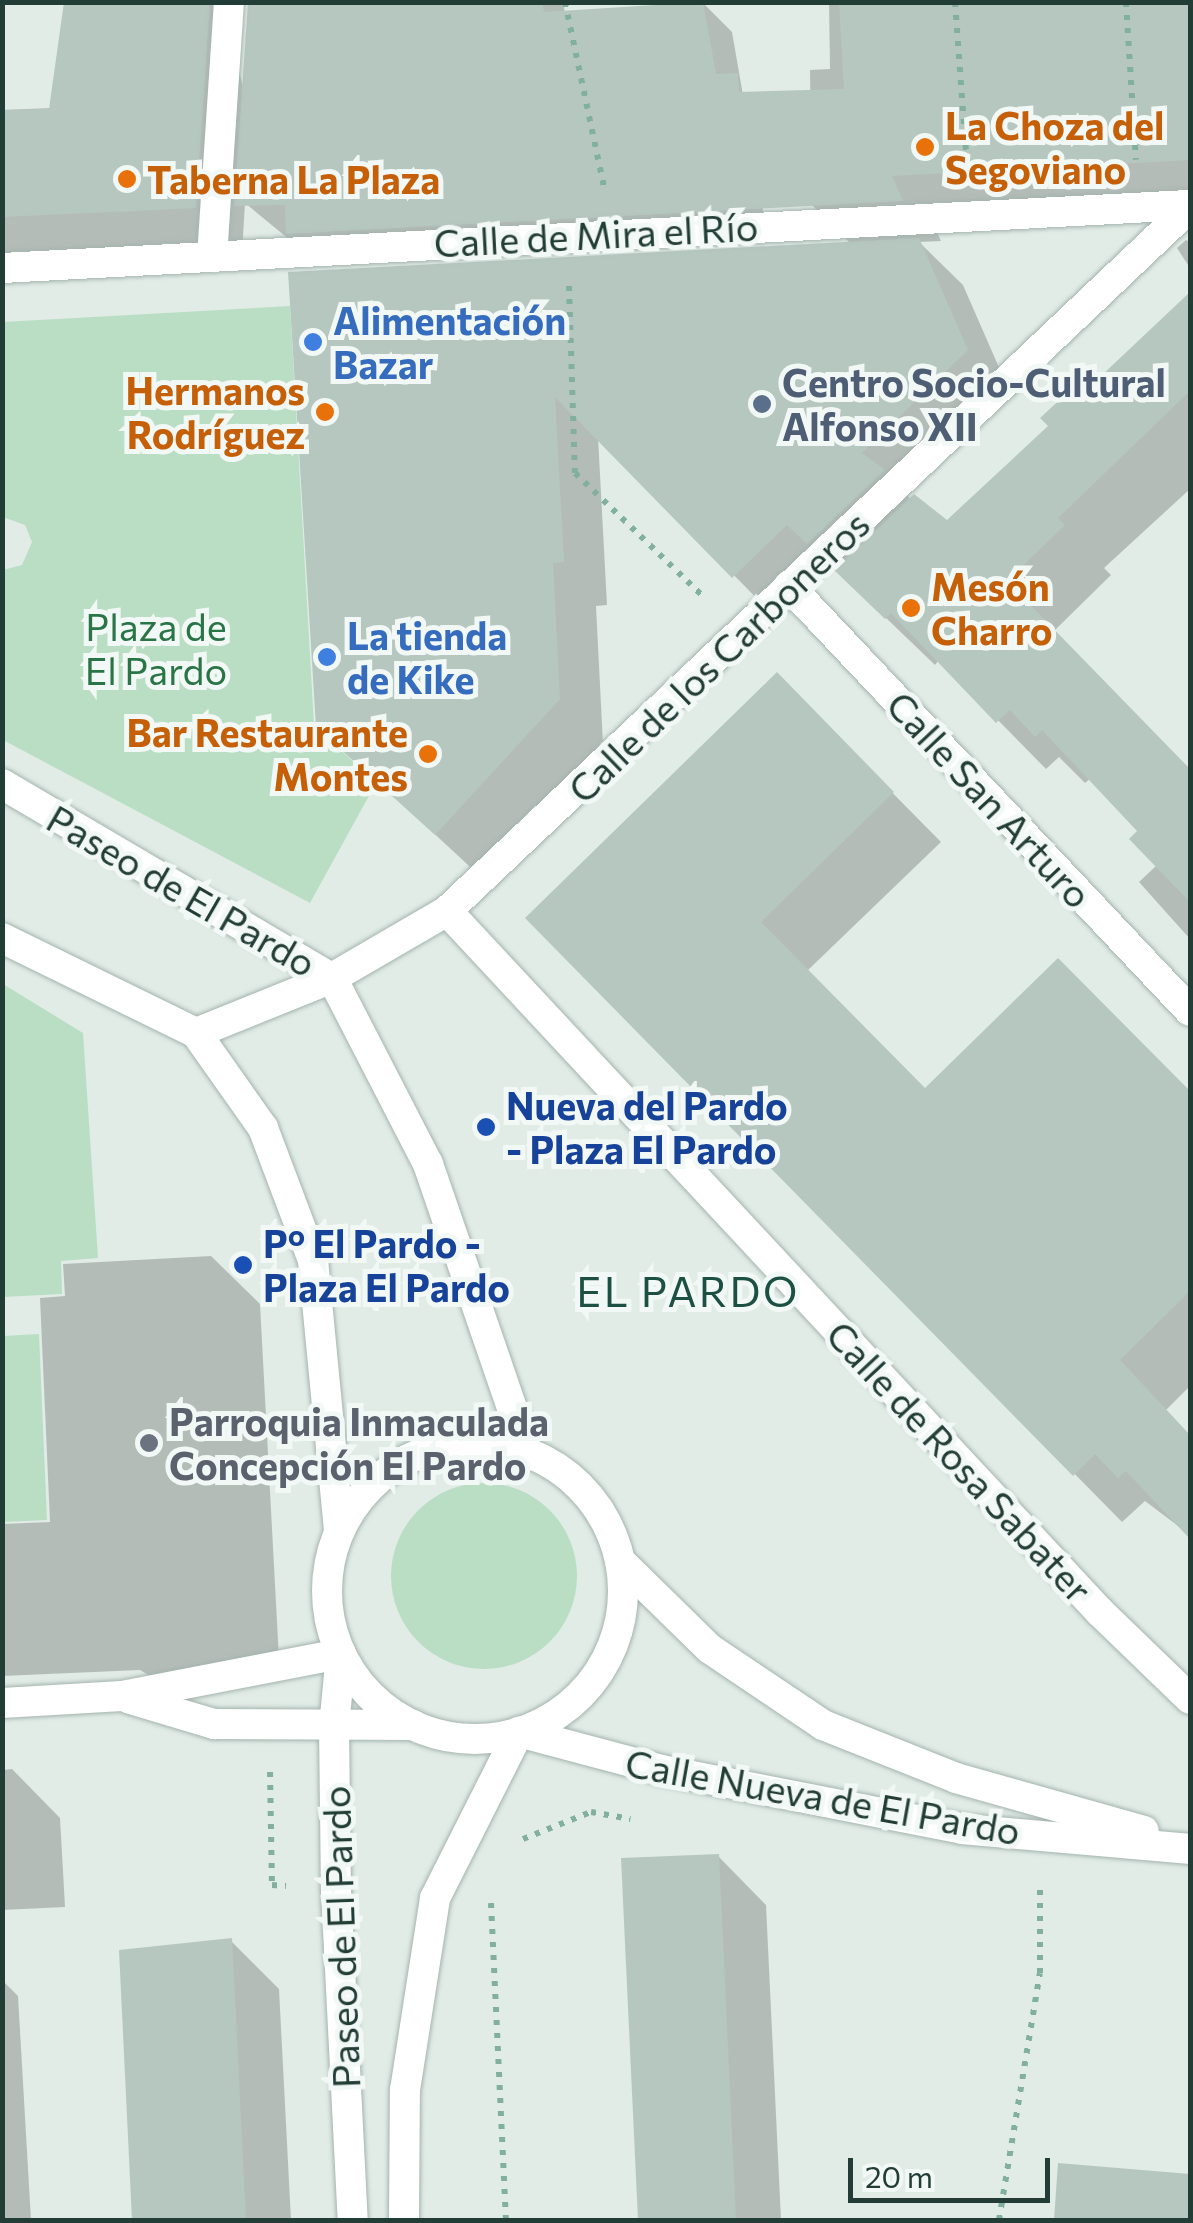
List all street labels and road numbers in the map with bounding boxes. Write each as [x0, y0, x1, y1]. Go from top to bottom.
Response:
street label: Calle de Mira el Río [433, 203, 759, 265]
street label: Calle de los Carboneros [558, 500, 878, 812]
street label: Calle San Arturo [878, 681, 1102, 917]
street label: Paseo de El Pardo [40, 795, 324, 985]
street label: Calle de Rosa Sabater [818, 1311, 1102, 1611]
street label: Calle Nueva de El Pardo [622, 1739, 1024, 1853]
street label: Paseo de El Pardo [312, 1785, 368, 2089]

